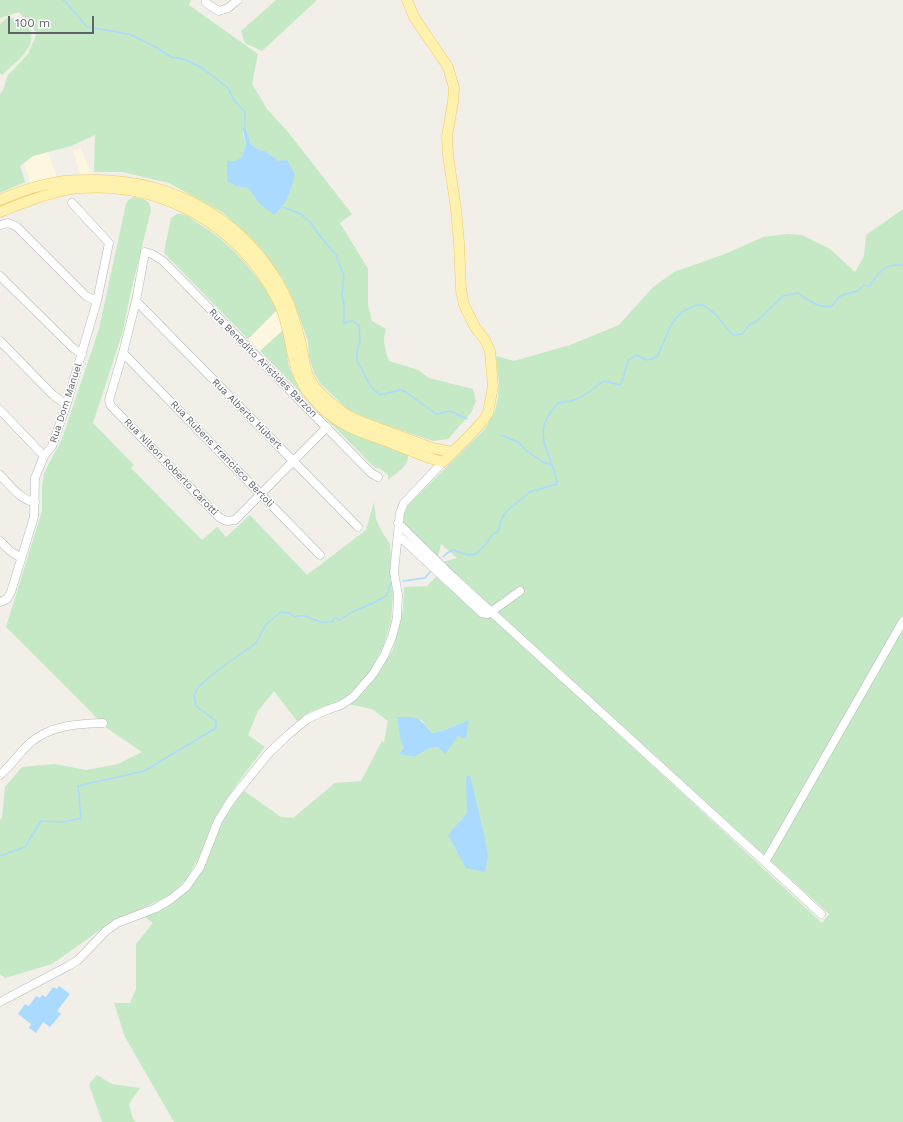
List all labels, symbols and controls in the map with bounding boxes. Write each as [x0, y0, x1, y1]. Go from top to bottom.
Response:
scale bar [10, 8, 96, 34]
text: 100 m [15, 16, 50, 30]
street label: Rua Benedito Aristides Barzon [206, 306, 320, 420]
street label: Rua Dom Manuel [47, 362, 85, 444]
street label: Rua Alberto Hubert [209, 376, 285, 452]
street label: Rua Rubens Francisco Bertoli [168, 398, 276, 510]
street label: Rua Nilson Roberto Carotti [121, 416, 221, 518]

